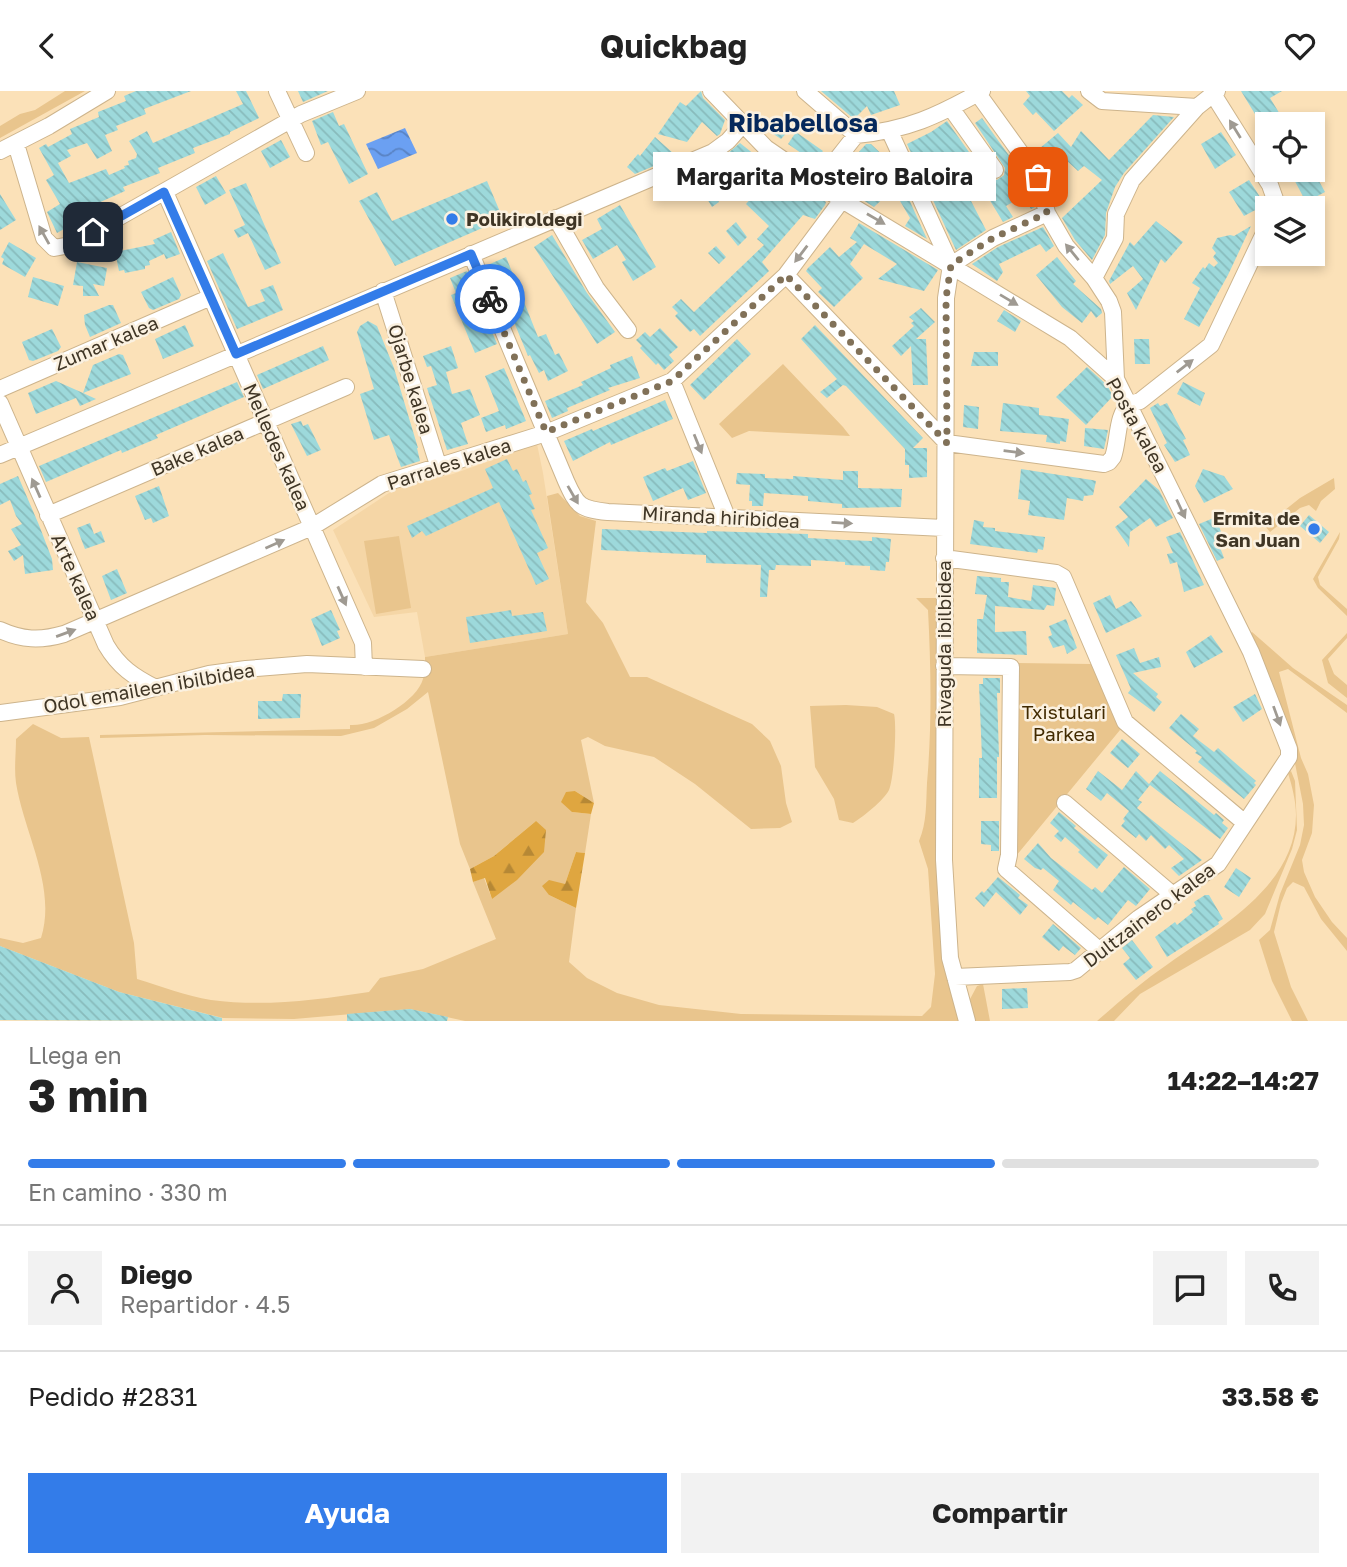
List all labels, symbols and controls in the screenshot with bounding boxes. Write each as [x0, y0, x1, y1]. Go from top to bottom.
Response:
icon: back [28, 27, 66, 65]
text: Quickbag [600, 27, 747, 65]
icon: heart [1281, 27, 1319, 65]
district label: Ribabellosa [728, 107, 878, 138]
map controls [1255, 112, 1325, 266]
button: locate [1255, 112, 1325, 182]
one-way arrow [1229, 119, 1242, 139]
pin [1008, 147, 1068, 207]
callout: Margarita Mosteiro Baloira [653, 153, 996, 201]
icon: bag [1019, 158, 1057, 196]
text: Margarita Mosteiro Baloira [676, 162, 973, 190]
button: layers [1255, 196, 1325, 266]
pin [63, 202, 123, 262]
place label: Polikiroldegi [466, 207, 582, 230]
marker: Polikiroldegi [444, 211, 460, 227]
icon: home [74, 213, 112, 251]
one-way arrow [866, 213, 886, 225]
one-way arrow [39, 224, 51, 244]
one-way arrow [1064, 244, 1079, 262]
one-way arrow [795, 245, 809, 263]
courier [455, 264, 525, 334]
icon: bike [471, 280, 509, 318]
one-way arrow [1000, 294, 1019, 306]
street label: Zumar kalea [50, 310, 161, 375]
street label: Ojarbe kalea [384, 321, 439, 437]
one-way arrow [1176, 358, 1194, 373]
street label: Posta kalea [1102, 373, 1173, 477]
street label: Melledes kalea [239, 380, 316, 514]
street label: Bake kalea [147, 421, 247, 480]
street label: Parrales kalea [384, 433, 514, 494]
one-way arrow [693, 434, 704, 455]
one-way arrow [1004, 447, 1026, 458]
one-way arrow [30, 477, 41, 498]
one-way arrow [567, 485, 579, 505]
one-way arrow [1176, 499, 1187, 519]
street label: Miranda hiribidea [642, 501, 800, 532]
place label: Ermita de San Juan [1213, 506, 1300, 551]
one-way arrow [831, 517, 853, 528]
marker: Ermita de San Juan [1306, 521, 1322, 537]
street label: Arte kalea [47, 530, 106, 624]
one-way arrow [265, 538, 285, 550]
street label: Rivaguda ibilbidea [932, 560, 955, 728]
one-way arrow [337, 586, 348, 607]
one-way arrow [55, 627, 76, 638]
street label: Odol emaileen ibilbidea [41, 658, 256, 717]
park label: Txistulari Parkea [1022, 700, 1106, 745]
one-way arrow [1272, 705, 1283, 726]
street label: Dultzainero kalea [1078, 858, 1219, 972]
text: Llega en [28, 1041, 122, 1069]
text: 14:22–14:27 [1168, 1065, 1319, 1096]
text: 3 min [28, 1067, 148, 1122]
text: En camino · 330 m [28, 1178, 228, 1206]
button: person [28, 1251, 102, 1325]
button: chat [1153, 1251, 1227, 1325]
button: phone [1245, 1251, 1319, 1325]
text: Diego [120, 1259, 193, 1290]
text: Repartidor · 4.5 [120, 1290, 290, 1318]
text: Pedido #2831 [28, 1381, 197, 1412]
text: 33.58 € [1222, 1381, 1319, 1412]
button: Ayuda [28, 1473, 667, 1553]
button: Compartir [681, 1473, 1319, 1553]

